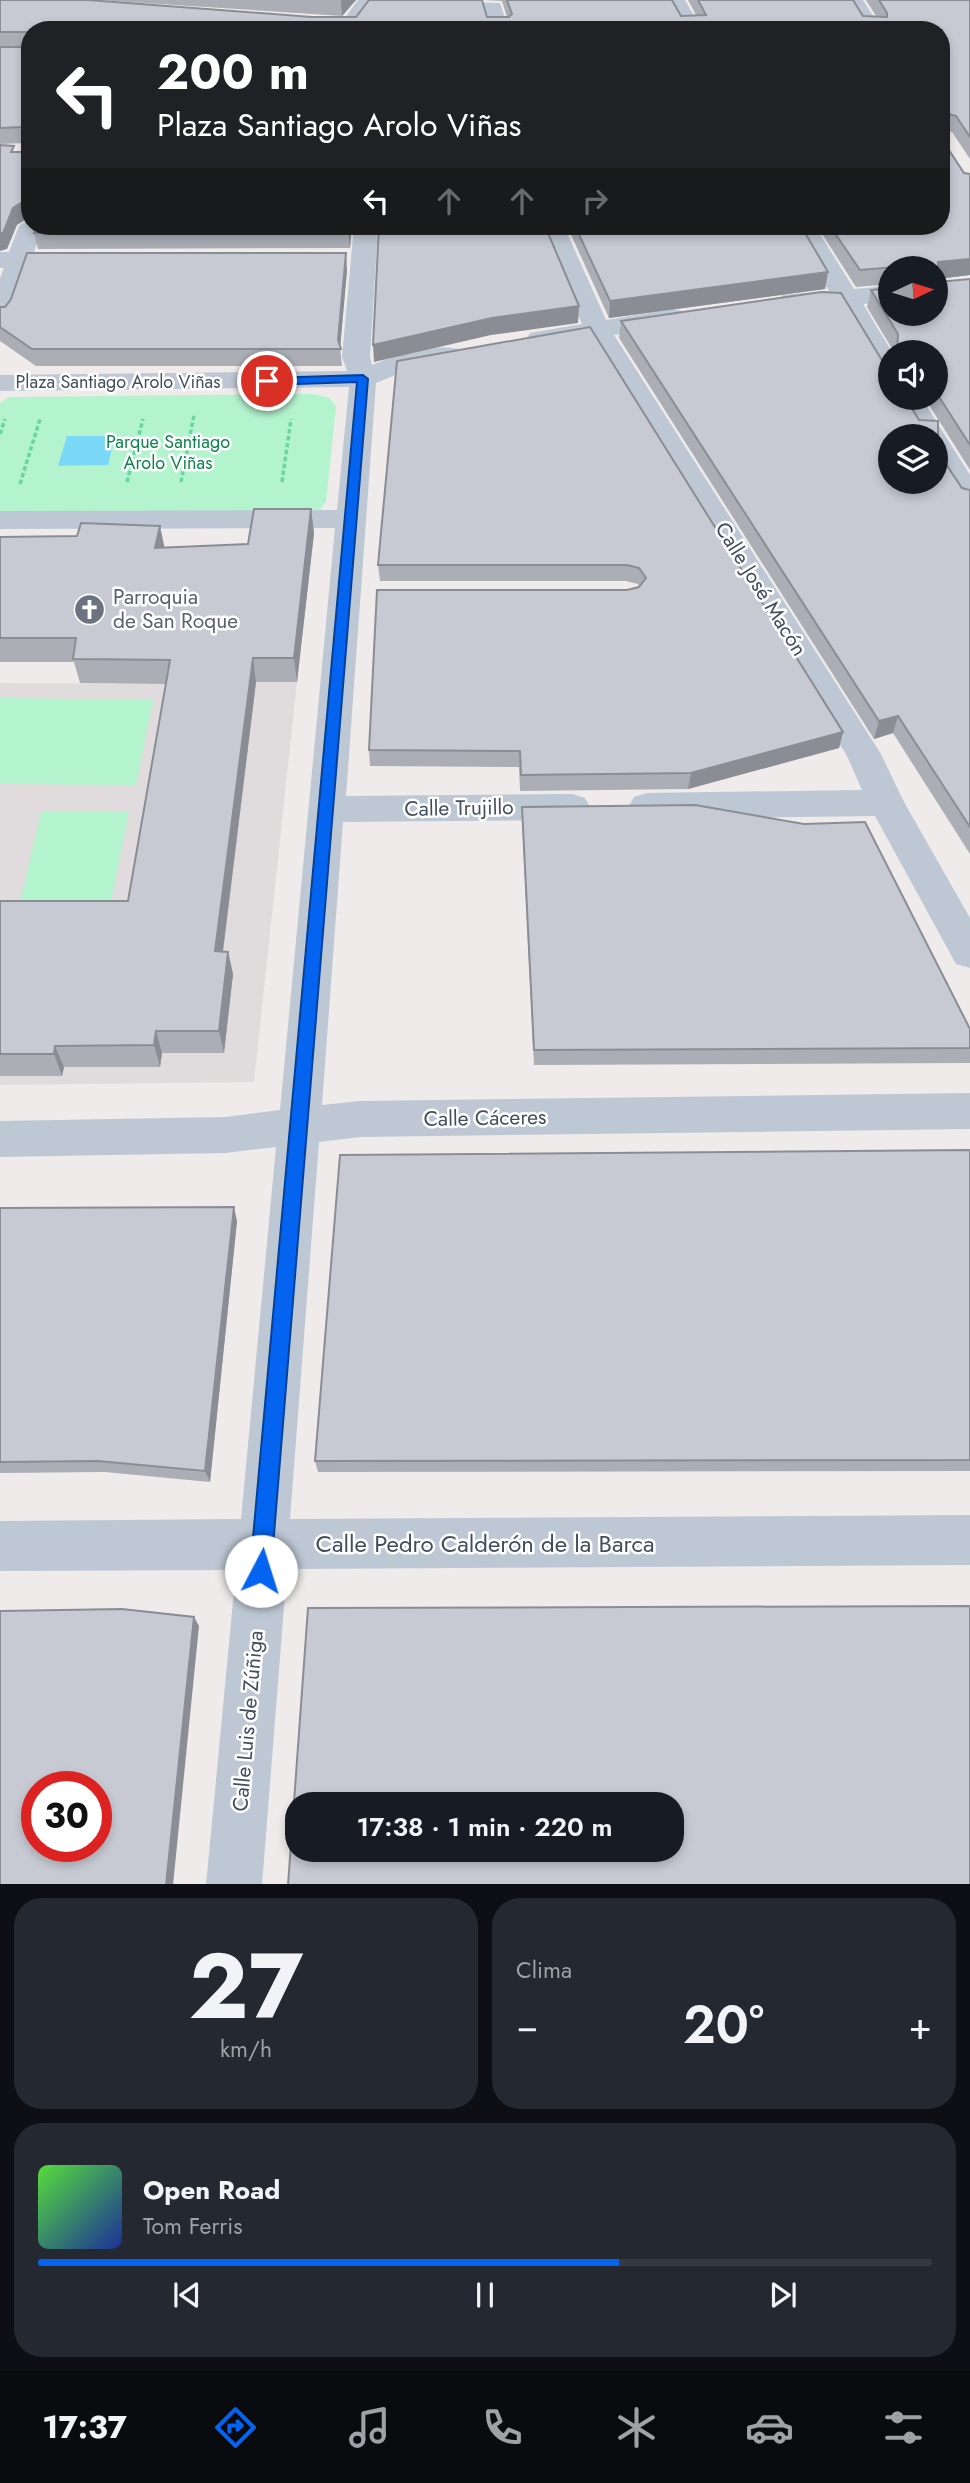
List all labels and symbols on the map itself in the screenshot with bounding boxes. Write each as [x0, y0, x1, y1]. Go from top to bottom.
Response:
north arrow [878, 256, 948, 326]
pin [237, 351, 297, 411]
street label: Plaza Santiago Arolo Viñas [15, 369, 221, 395]
park label: Parque Santiago Arolo Viñas [106, 429, 230, 476]
street label: Calle José Macón [708, 516, 814, 662]
place label: Parroquia de San Roque [113, 582, 238, 636]
church icon: Parroquia de San Roque [73, 592, 107, 626]
street label: Calle Trujillo [404, 792, 514, 824]
street label: Calle Cáceres [423, 1102, 547, 1134]
street label: Calle Pedro Calderón de la Barca [316, 1526, 654, 1561]
position arrow [224, 1534, 298, 1608]
street label: Calle Luis de Zúñiga [225, 1629, 271, 1813]
speed limit sign: 30 [21, 1771, 112, 1862]

